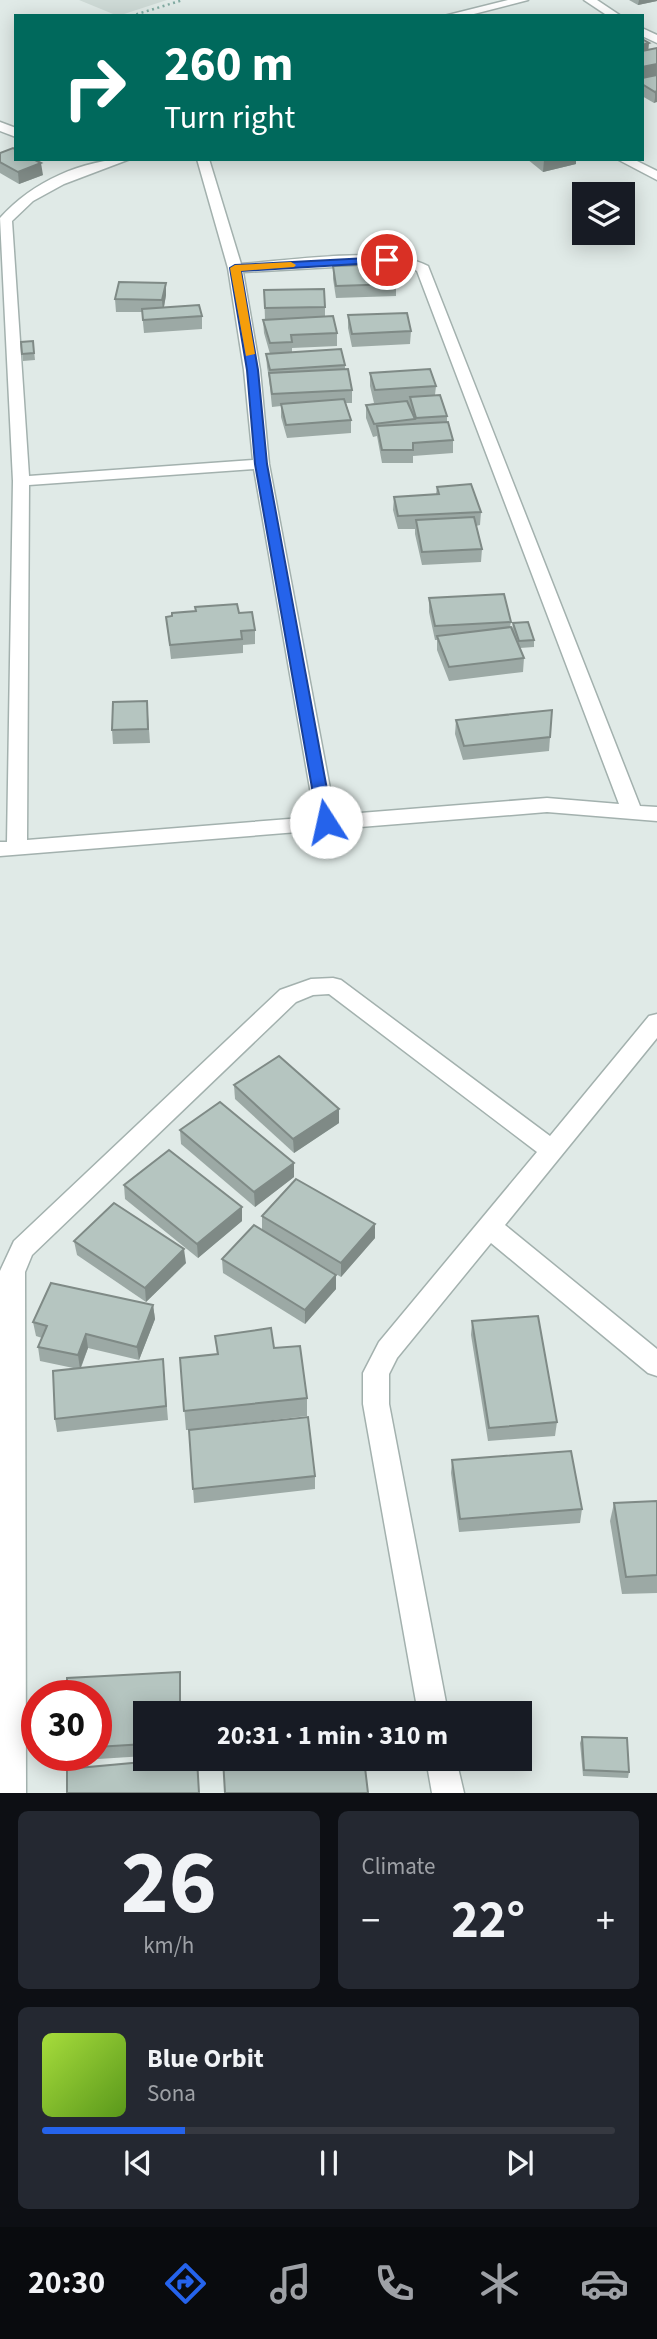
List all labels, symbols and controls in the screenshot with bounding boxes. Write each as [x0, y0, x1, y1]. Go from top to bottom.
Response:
text: 260 m [164, 30, 293, 100]
icon: right [49, 42, 140, 133]
text: Turn right [164, 95, 295, 141]
map controls [572, 182, 635, 245]
button: layers [572, 182, 635, 245]
pin [357, 230, 417, 290]
icon: arrive [368, 241, 406, 279]
position arrow [289, 785, 363, 859]
speed limit sign: 30 [21, 1680, 112, 1771]
text: 20:31 · 1 min · 310 m [217, 1717, 448, 1754]
text: 26 [121, 1819, 217, 1948]
text: Climate [362, 1850, 435, 1883]
text: 22° [451, 1884, 525, 1958]
text: − [362, 1894, 380, 1948]
text: + [596, 1894, 615, 1948]
text: km/h [143, 1929, 194, 1962]
text: Blue Orbit [147, 2040, 264, 2077]
text: Sona [147, 2077, 196, 2110]
icon: previous [119, 2144, 157, 2182]
icon: pause [310, 2144, 348, 2182]
icon: next [501, 2144, 539, 2182]
icon: directions [161, 2259, 210, 2308]
icon: music [266, 2259, 315, 2308]
icon: phone [370, 2259, 419, 2308]
icon: climate [475, 2259, 524, 2308]
icon: car [580, 2259, 629, 2308]
text: 20:30 [28, 2260, 105, 2306]

